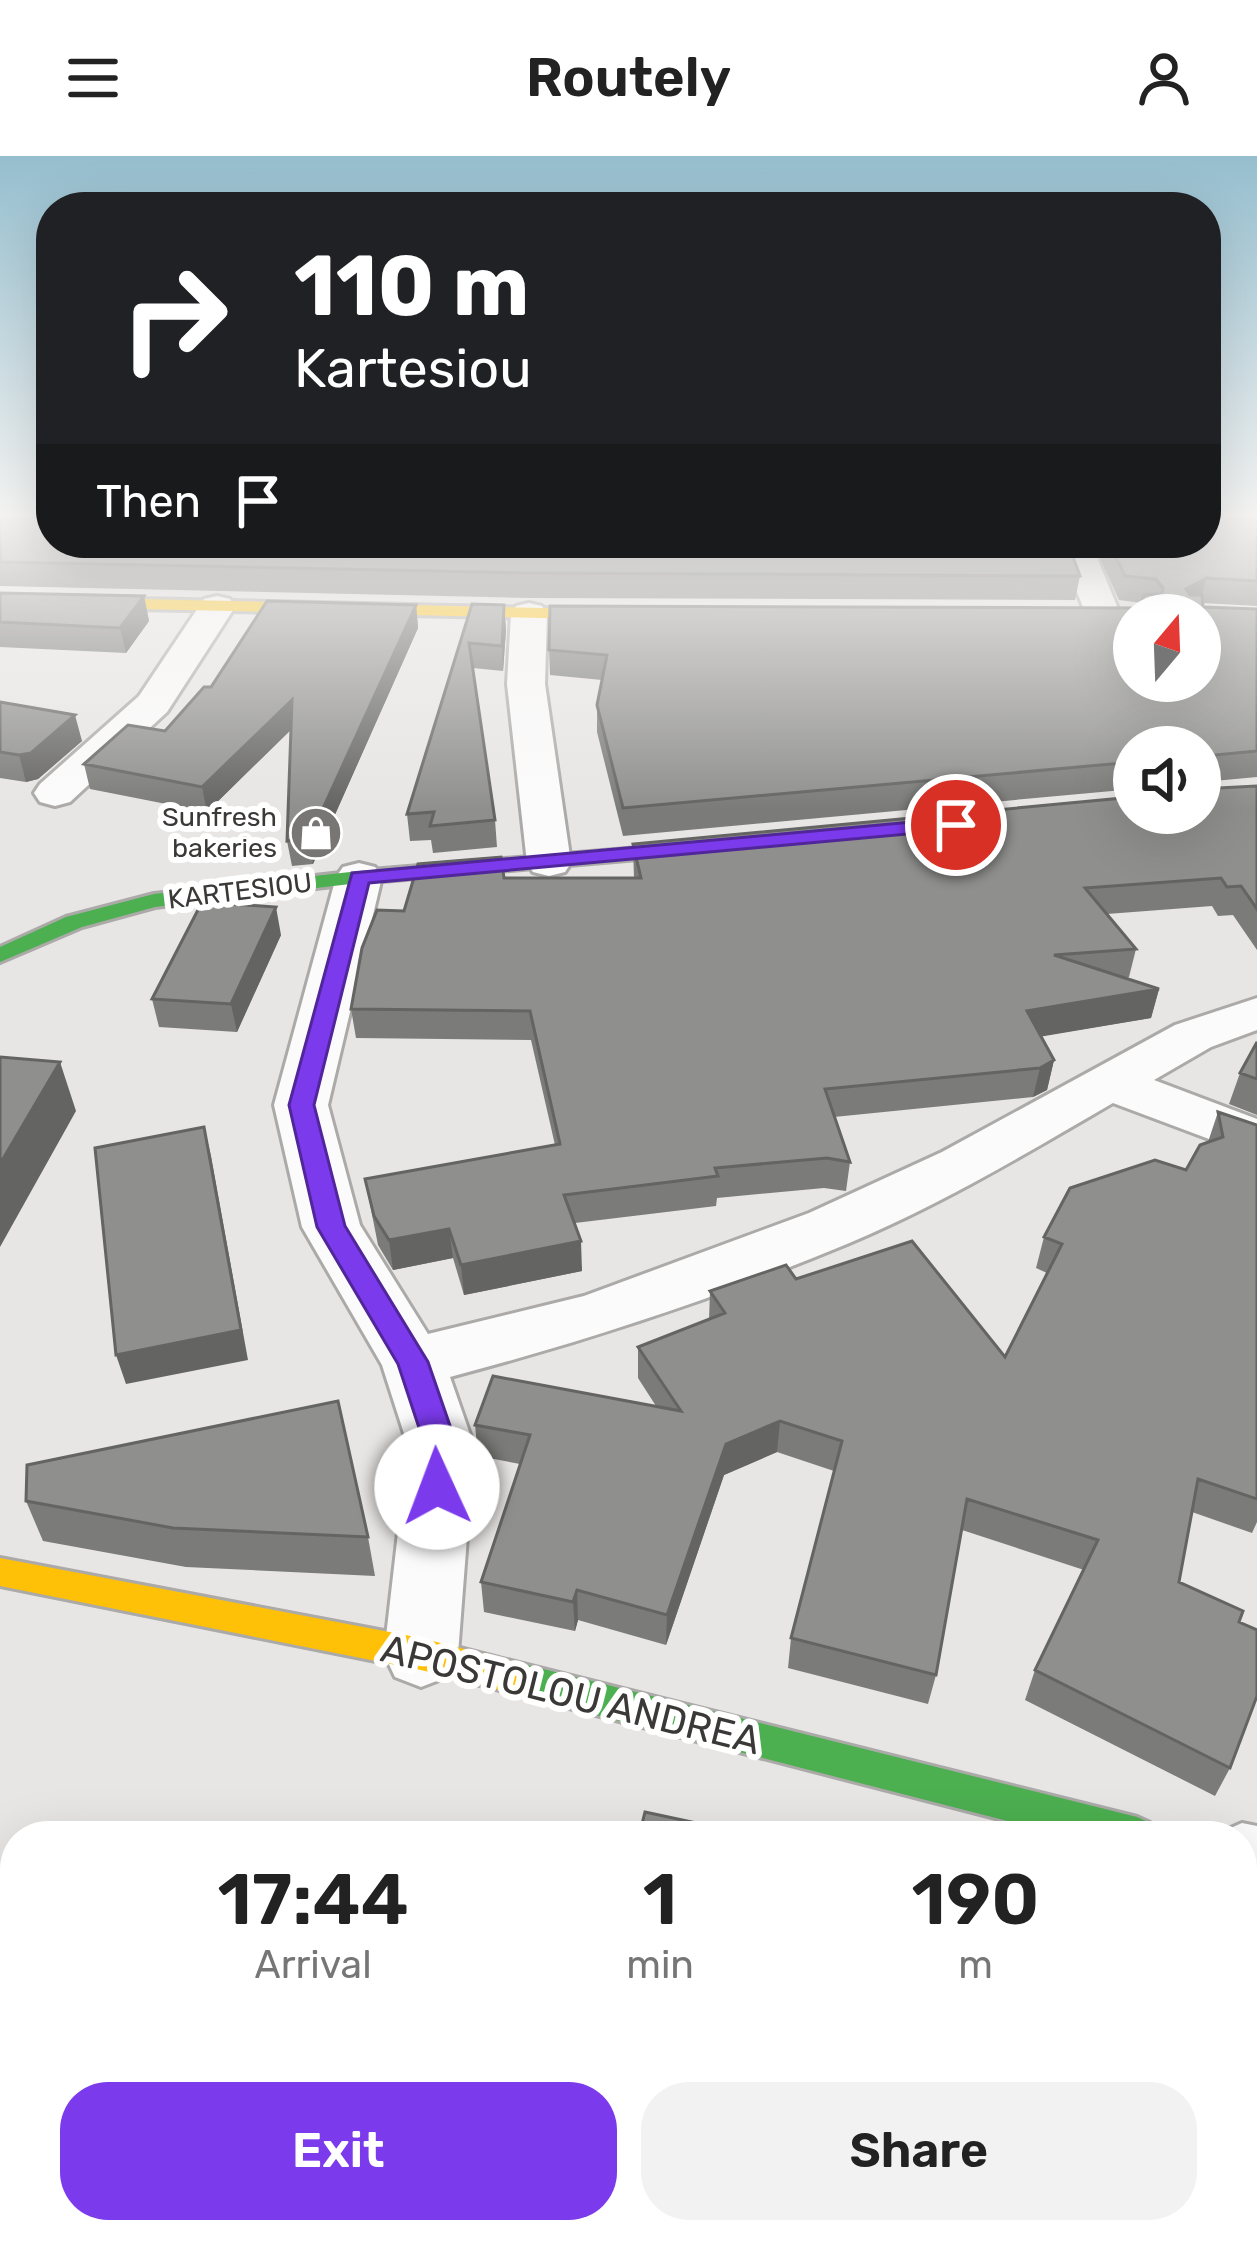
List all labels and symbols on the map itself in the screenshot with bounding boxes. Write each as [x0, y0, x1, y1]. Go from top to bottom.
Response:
north arrow [1113, 594, 1221, 702]
pin [905, 774, 1007, 876]
place label: Sunfresh bakeries [162, 801, 277, 864]
shop icon: Sunfresh bakeries [288, 805, 344, 861]
street label: KARTESIOU [166, 866, 314, 916]
position arrow [374, 1424, 500, 1550]
street label: APOSTOLOU ANDREA [376, 1626, 765, 1764]

